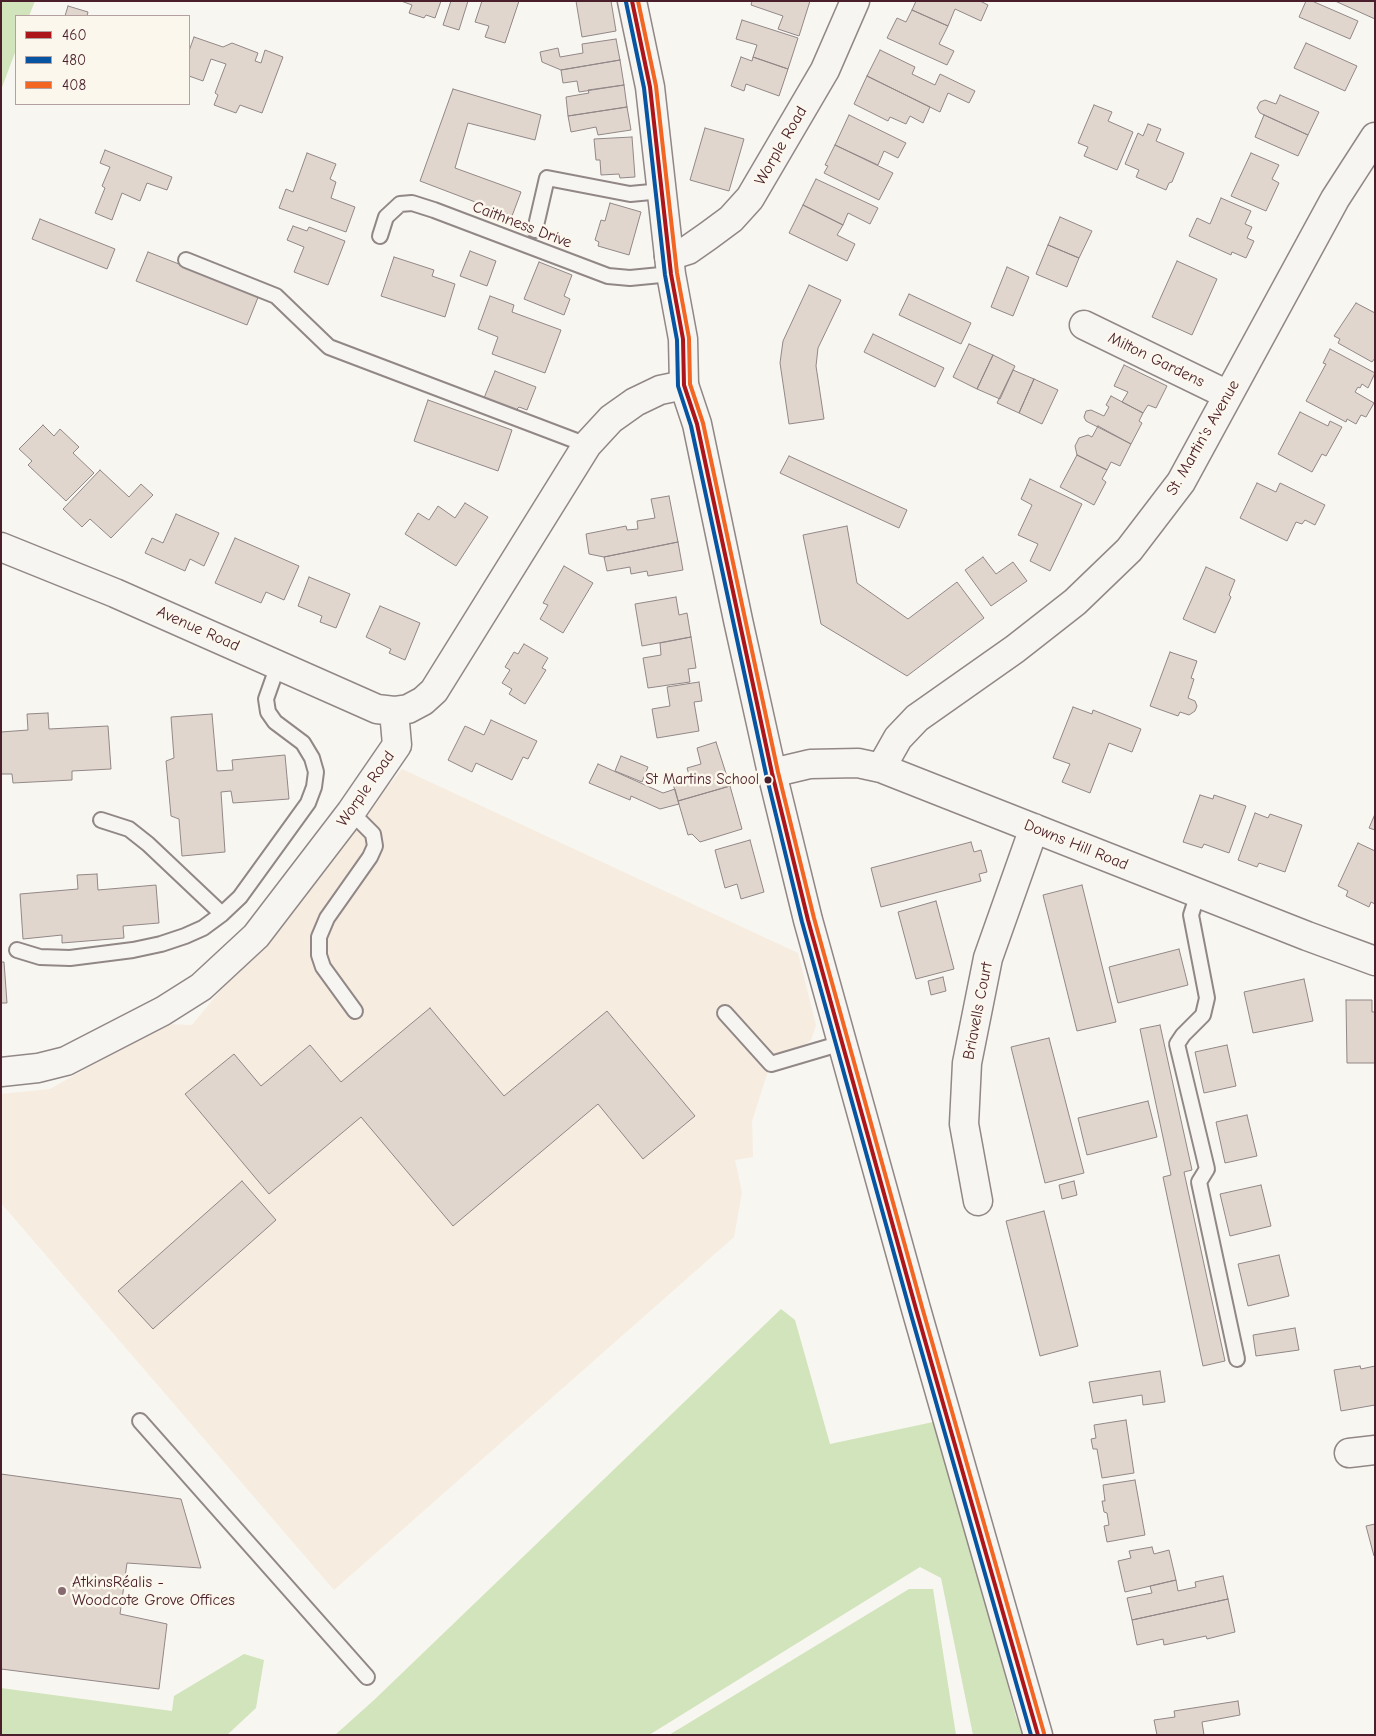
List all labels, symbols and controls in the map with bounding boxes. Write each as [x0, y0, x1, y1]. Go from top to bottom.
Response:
legend [15, 15, 190, 105]
text: 460 [62, 26, 87, 44]
text: 480 [62, 51, 86, 69]
text: 408 [62, 76, 86, 94]
street label: Worple Road [751, 103, 811, 189]
street label: Caithness Drive [470, 197, 574, 253]
street label: Milton Gardens [1105, 328, 1207, 392]
street label: St. Martin's Avenue [1162, 377, 1244, 499]
street label: Avenue Road [154, 602, 242, 656]
street label: Worple Road [333, 747, 399, 831]
place label: St Martins School [645, 771, 759, 789]
marker: St Martins School [763, 775, 773, 785]
street label: Downs Hill Road [1021, 815, 1131, 875]
street label: Briavells Court [959, 961, 997, 1061]
place label: AtkinsRéalis - Woodcote Grove Offices [72, 1572, 235, 1610]
marker: AtkinsRéalis - Woodcote Grove Offices [56, 1585, 68, 1597]

